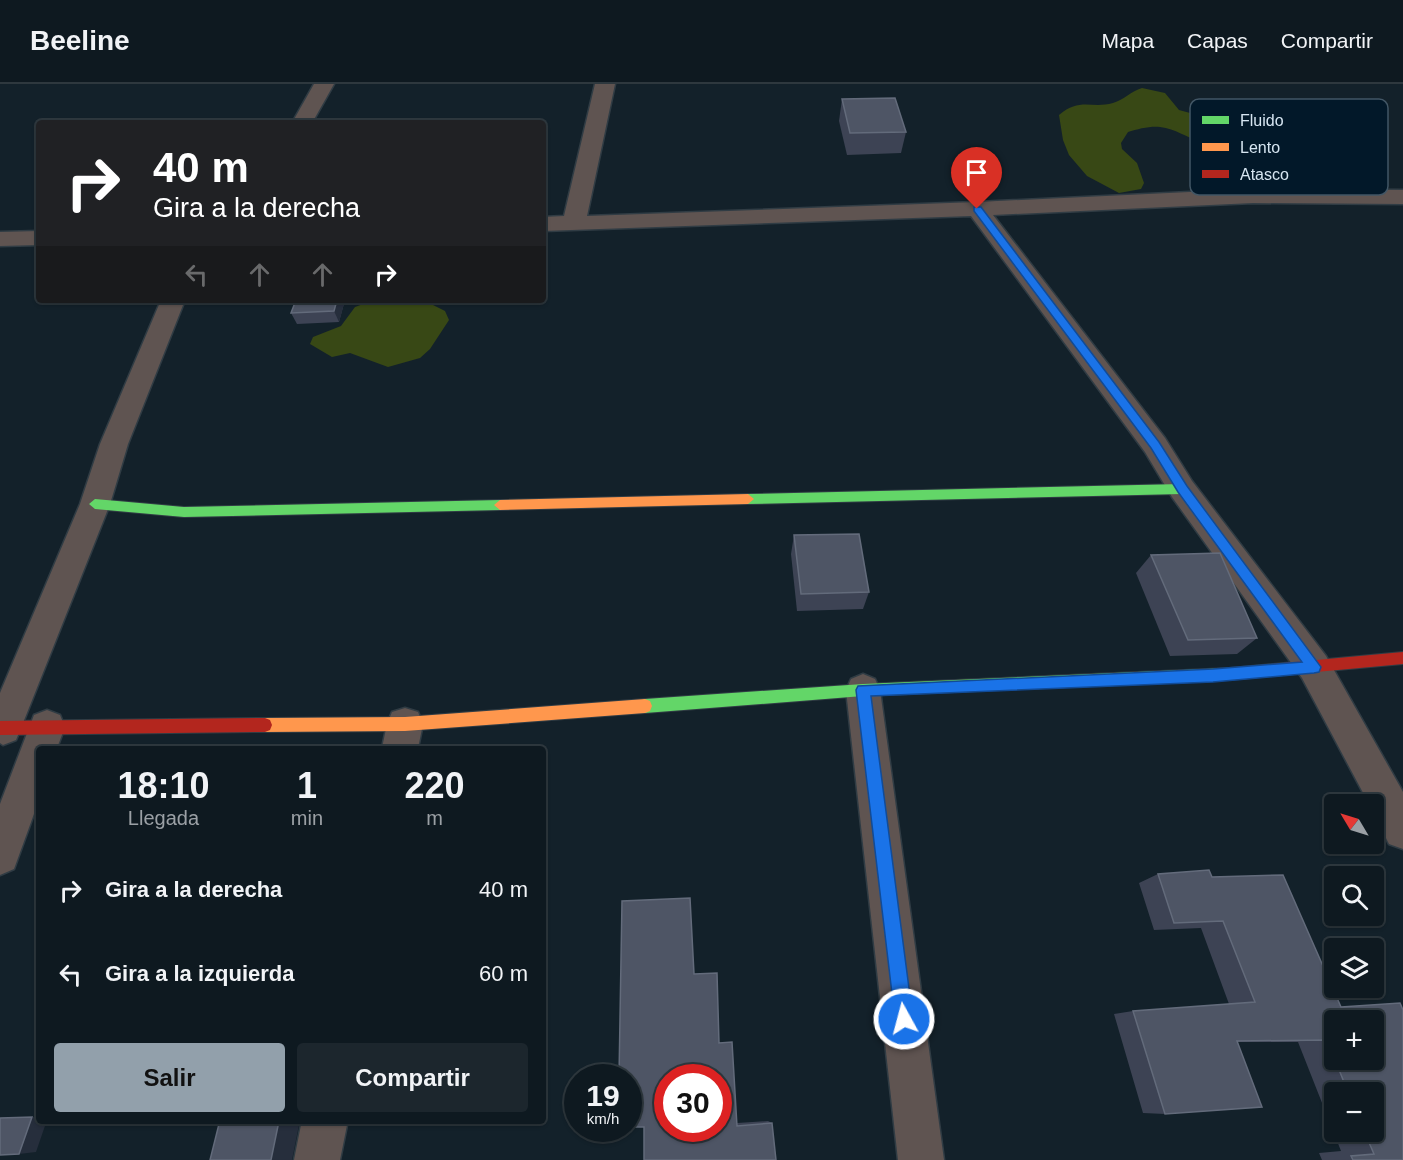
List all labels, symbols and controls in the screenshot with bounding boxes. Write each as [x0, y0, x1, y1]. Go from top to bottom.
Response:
text: Beeline [30, 25, 130, 56]
text: Mapa [1102, 29, 1154, 52]
text: Capas [1187, 29, 1248, 52]
text: Compartir [1281, 29, 1373, 52]
legend [1190, 99, 1388, 195]
text: Fluido [1240, 112, 1284, 129]
text: Lento [1240, 139, 1280, 156]
icon: right [54, 144, 132, 222]
text: 40 m [153, 144, 249, 191]
pin [951, 147, 1002, 209]
icon: arrive [960, 156, 993, 189]
text: Atasco [1240, 166, 1289, 183]
text: Gira a la derecha [153, 193, 360, 223]
icon: left [180, 258, 213, 291]
icon: ahead [243, 258, 276, 291]
icon: ahead [306, 258, 339, 291]
icon: right [369, 258, 402, 291]
text: 18:10 [117, 765, 209, 806]
text: 1 [297, 765, 317, 806]
text: 220 [404, 765, 465, 806]
north arrow [1324, 794, 1384, 854]
map controls [1324, 794, 1384, 1142]
text: Llegada [128, 807, 199, 829]
text: min [291, 807, 323, 829]
text: m [426, 807, 443, 829]
button: search [1324, 866, 1384, 926]
icon: right [54, 874, 87, 907]
text: Gira a la derecha [105, 877, 282, 902]
text: 40 m [479, 877, 528, 902]
button: layers [1324, 938, 1384, 998]
icon: left [54, 958, 87, 991]
text: Gira a la izquierda [105, 961, 295, 986]
text: 60 m [479, 961, 528, 986]
position arrow [872, 987, 936, 1051]
button: + [1324, 1010, 1384, 1070]
button: Salir [54, 1043, 285, 1112]
button: Compartir [297, 1043, 528, 1112]
speed limit sign: 30 [654, 1064, 732, 1142]
text: 19 [586, 1079, 620, 1112]
button: − [1324, 1082, 1384, 1142]
text: km/h [587, 1110, 619, 1127]

